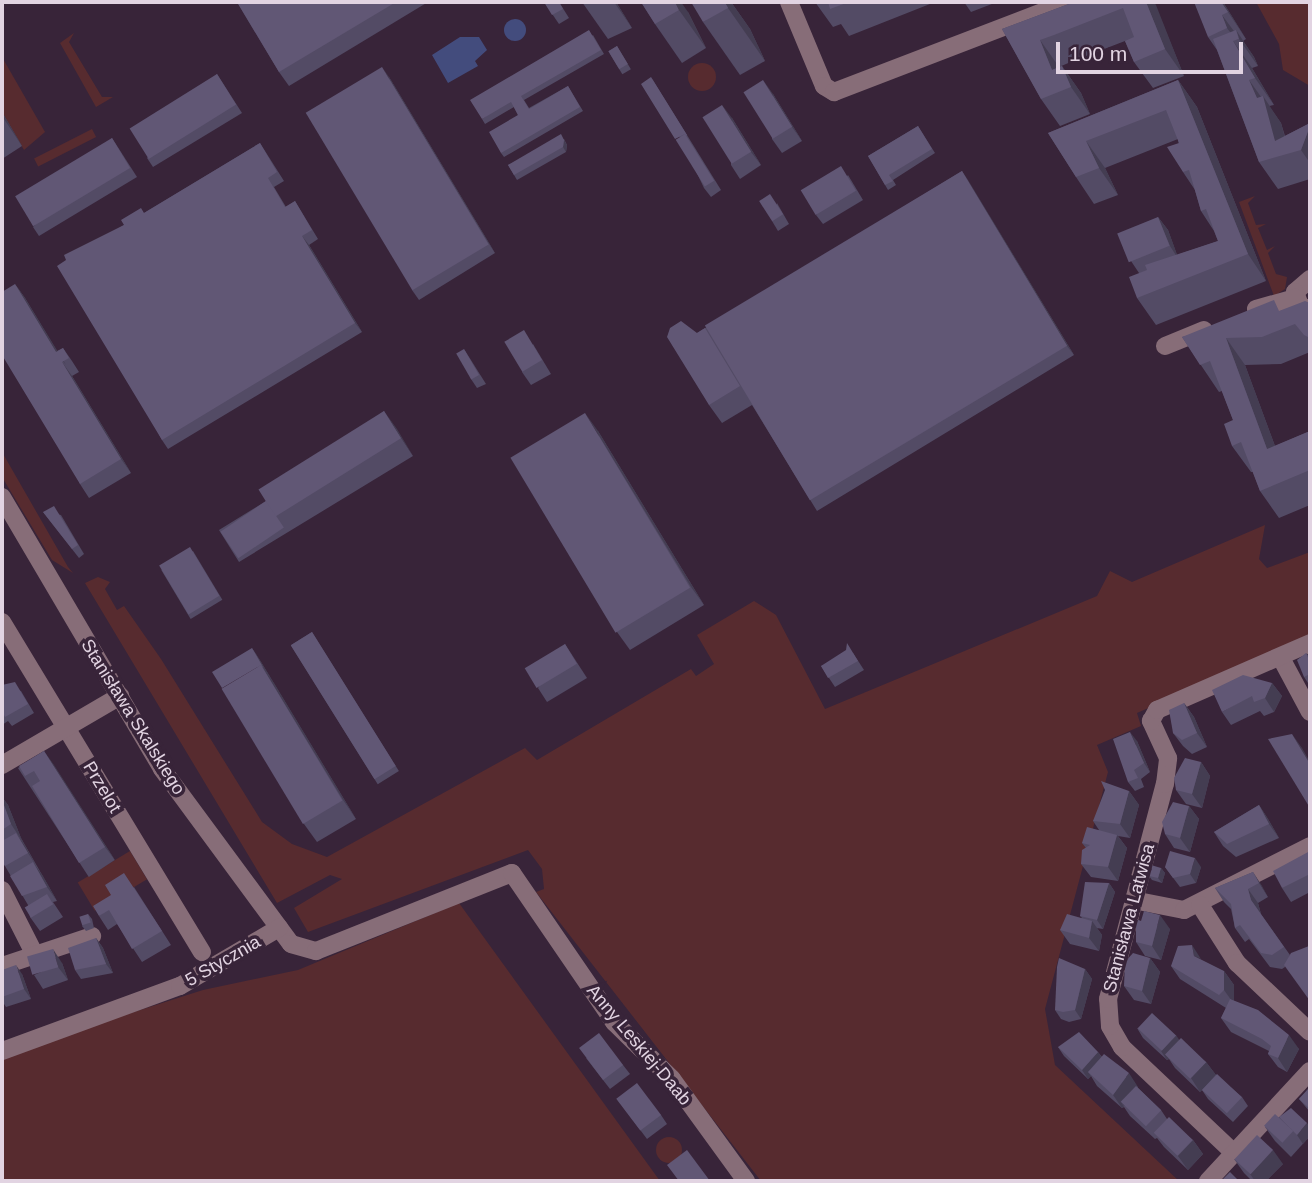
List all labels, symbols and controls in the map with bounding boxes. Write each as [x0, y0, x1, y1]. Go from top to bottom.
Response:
scale bar [1060, 28, 1247, 72]
text: 100 m [1069, 42, 1127, 65]
street label: Stanisława Skalskiego [76, 635, 190, 799]
street label: Przelot [78, 757, 126, 817]
street label: Stanisława Latwisa [1099, 841, 1159, 995]
street label: 5 Stycznia [182, 931, 264, 991]
street label: Anny Leskiej-Daab [582, 980, 696, 1110]

